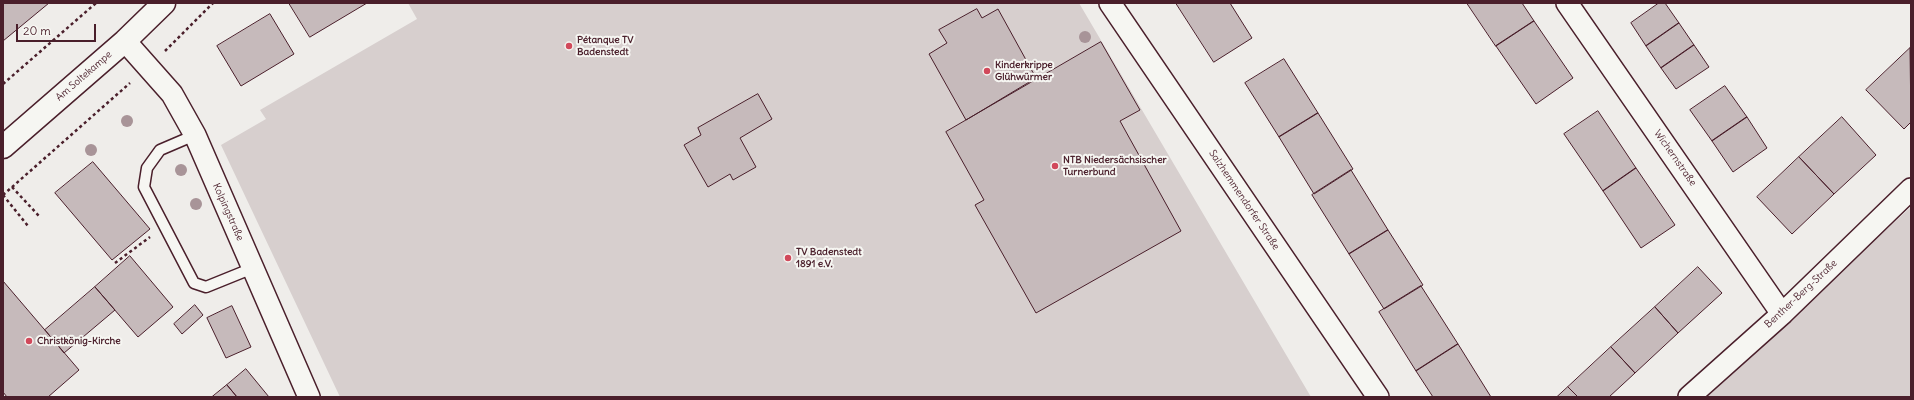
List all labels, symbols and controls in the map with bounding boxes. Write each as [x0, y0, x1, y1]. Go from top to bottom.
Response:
scale bar [18, 16, 98, 42]
text: 20 m [23, 23, 51, 38]
place label: Pétanque TV Badenstedt [577, 34, 633, 58]
marker: Pétanque TV Badenstedt [564, 41, 574, 51]
street label: Am Soltekampe [54, 48, 114, 104]
place label: Kinderkrippe Glühwürmer [995, 59, 1053, 82]
marker: Kinderkrippe Glühwürmer [982, 66, 992, 76]
street label: Wichernstraße [1651, 128, 1699, 188]
street label: Salzhemmendorfer Straße [1206, 148, 1282, 252]
place label: NTB Niedersächsischer Turnerbund [1063, 154, 1167, 178]
marker: NTB Niedersächsischer Turnerbund [1050, 161, 1060, 171]
street label: Kolpingstraße [210, 181, 246, 243]
place label: TV Badenstedt 1891 e.V. [796, 246, 862, 270]
marker: TV Badenstedt 1891 e.V. [783, 253, 793, 263]
street label: Benther-Berg-Straße [1762, 257, 1840, 331]
place label: Christkönig-Kirche [37, 335, 121, 347]
marker: Christkönig-Kirche [24, 336, 34, 346]

